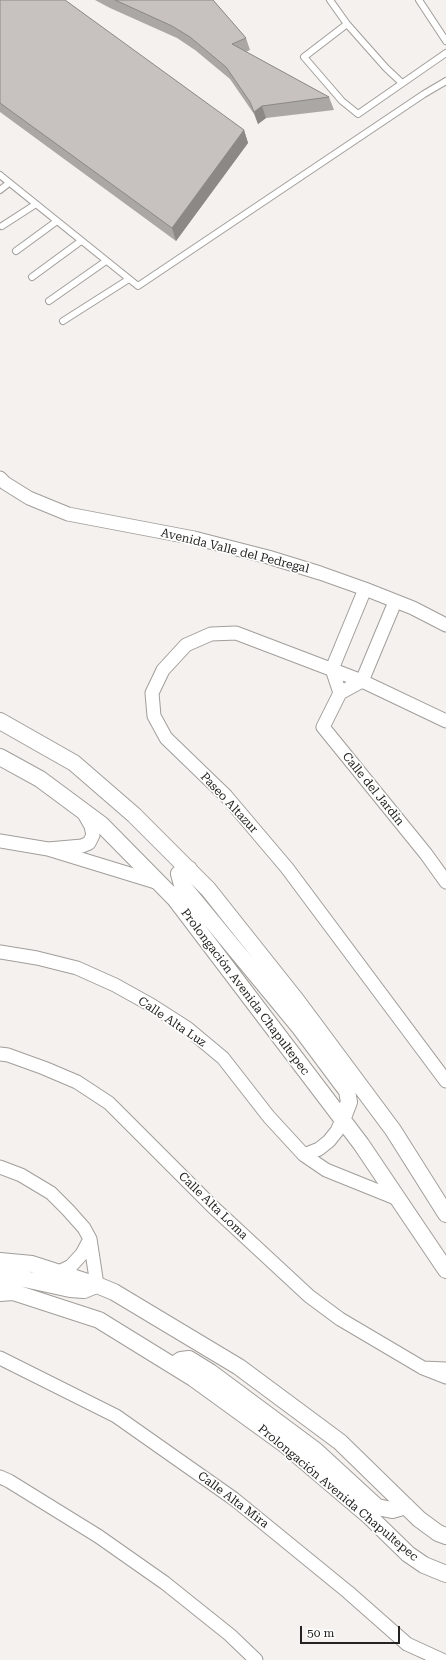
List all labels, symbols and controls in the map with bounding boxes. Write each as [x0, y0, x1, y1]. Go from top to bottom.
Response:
street label: Avenida Valle del Pedregal [159, 526, 311, 576]
street label: Calle del Jardín [339, 749, 407, 829]
street label: Paseo Altazur [197, 770, 261, 836]
street label: Prolongación Avenida Chapultepec [178, 906, 312, 1078]
street label: Calle Alta Luz [135, 994, 209, 1050]
street label: Calle Alta Loma [175, 1169, 251, 1243]
street label: Prolongación Avenida Chapultepec [255, 1422, 421, 1564]
street label: Calle Alta Mira [195, 1469, 271, 1531]
scale bar [302, 1618, 402, 1644]
text: 50 m [307, 1626, 334, 1640]

